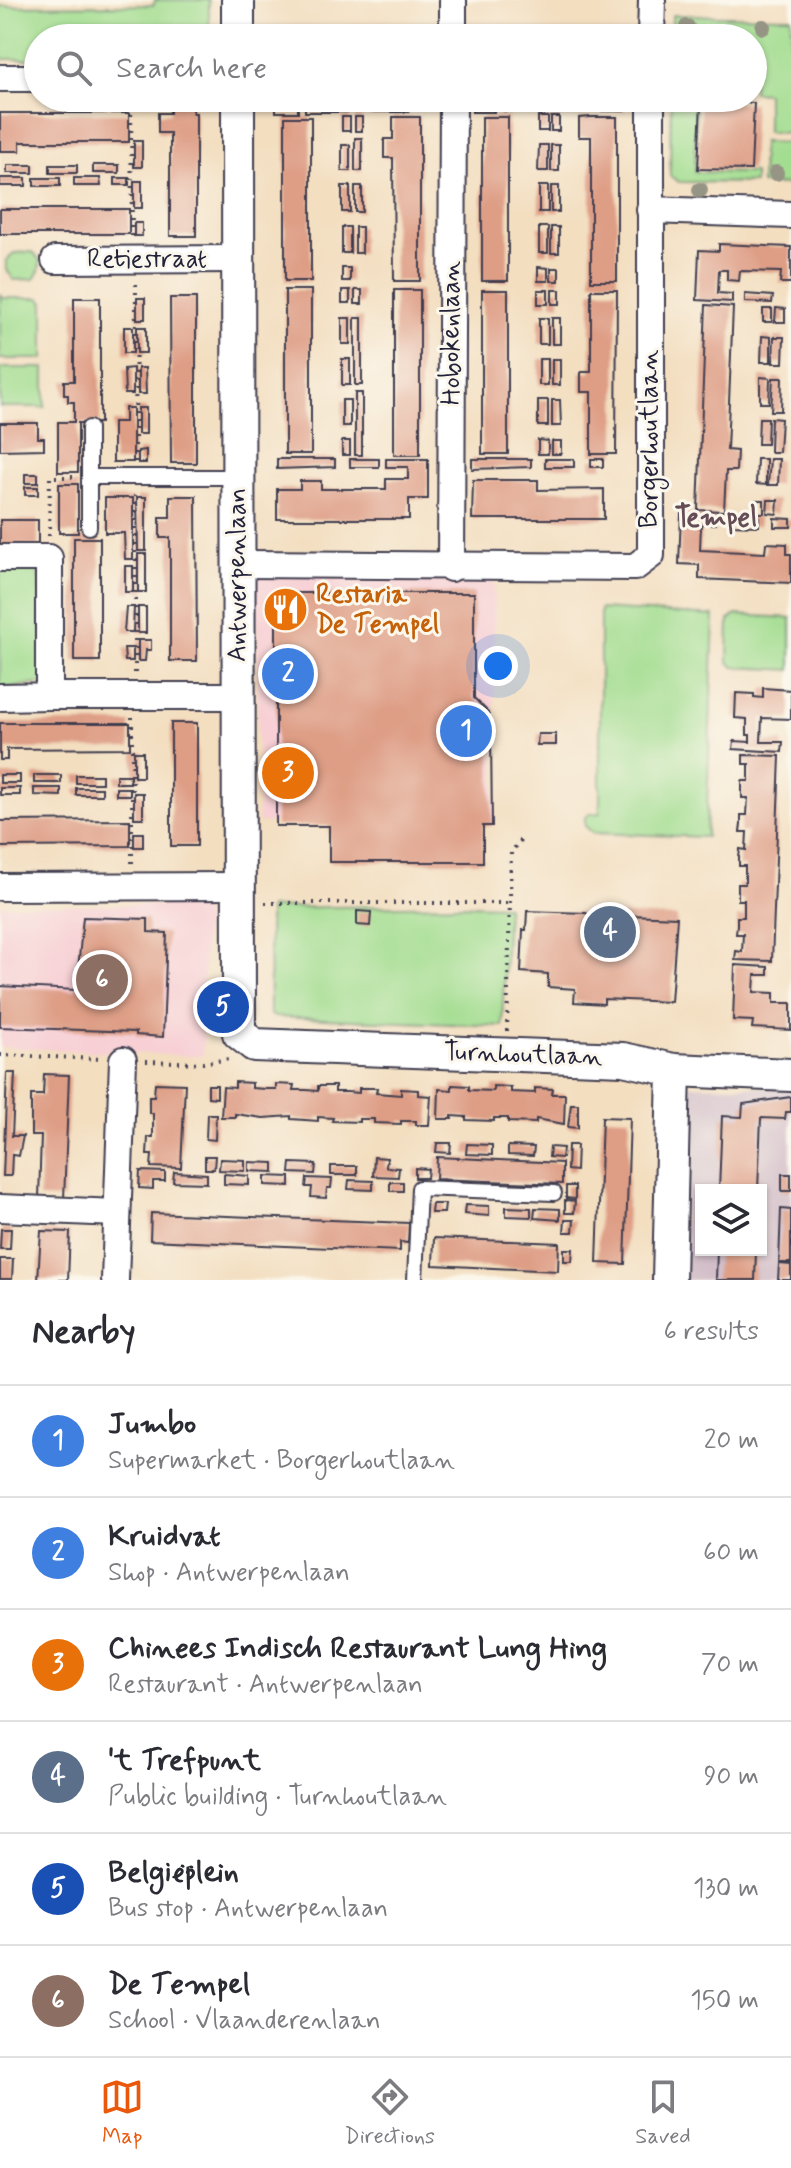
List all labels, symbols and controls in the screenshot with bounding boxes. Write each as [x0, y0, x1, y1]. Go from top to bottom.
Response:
search box [24, 24, 767, 112]
icon: search [52, 46, 96, 90]
text: Search here [116, 49, 267, 88]
street label: Retiestraat [87, 243, 207, 277]
street label: Hobokenlaan [435, 261, 469, 405]
street label: Borgerhoutlaan [633, 350, 669, 528]
street label: Antwerpenlaan [221, 488, 255, 662]
district label: Tempel [675, 500, 757, 537]
place label: Restaria De Tempel [316, 578, 439, 642]
restaurant icon: Restaria De Tempel [261, 586, 309, 634]
pin: 2 [262, 644, 314, 704]
your location [478, 646, 518, 686]
pin: 1 [440, 701, 492, 761]
pin: 3 [262, 743, 314, 803]
pin: 4 [584, 902, 636, 962]
pin: 6 [76, 950, 128, 1010]
pin: 5 [197, 977, 249, 1037]
street label: Turnhoutlaan [443, 1035, 603, 1075]
map controls [695, 1184, 767, 1256]
button: layers [695, 1184, 767, 1256]
text: Nearby [32, 1310, 136, 1355]
text: 6 results [664, 1315, 759, 1349]
text: Jumbo [108, 1405, 196, 1444]
text: 1 [52, 1424, 64, 1458]
text: 20 m [704, 1424, 759, 1458]
text: Supermarket · Borgerhoutlaan [108, 1444, 455, 1478]
text: Kruidvat [108, 1517, 221, 1556]
text: 2 [52, 1536, 64, 1570]
text: 60 m [703, 1536, 759, 1570]
text: Shop · Antwerpenlaan [108, 1556, 350, 1590]
text: Chinees Indisch Restaurant Lung Hing [108, 1629, 607, 1668]
text: 3 [52, 1648, 64, 1682]
text: 70 m [701, 1648, 759, 1682]
text: Restaurant · Antwerpenlaan [108, 1668, 423, 1702]
text: 't Trefpunt [108, 1741, 261, 1780]
text: 4 [50, 1760, 66, 1794]
text: 90 m [704, 1760, 759, 1794]
text: Public building · Turnhoutlaan [108, 1780, 447, 1814]
text: Belgiëplein [108, 1853, 239, 1892]
text: 5 [50, 1872, 66, 1906]
text: 130 m [693, 1872, 759, 1906]
text: Bus stop · Antwerpenlaan [108, 1892, 388, 1926]
text: De Tempel [108, 1965, 250, 2004]
text: 6 [51, 1984, 65, 2018]
text: 150 m [690, 1984, 759, 2018]
text: School · Vlaanderenlaan [108, 2004, 381, 2038]
tab: Map [100, 2075, 144, 2151]
tab: Directions [344, 2075, 435, 2151]
tab: Saved [635, 2075, 691, 2151]

